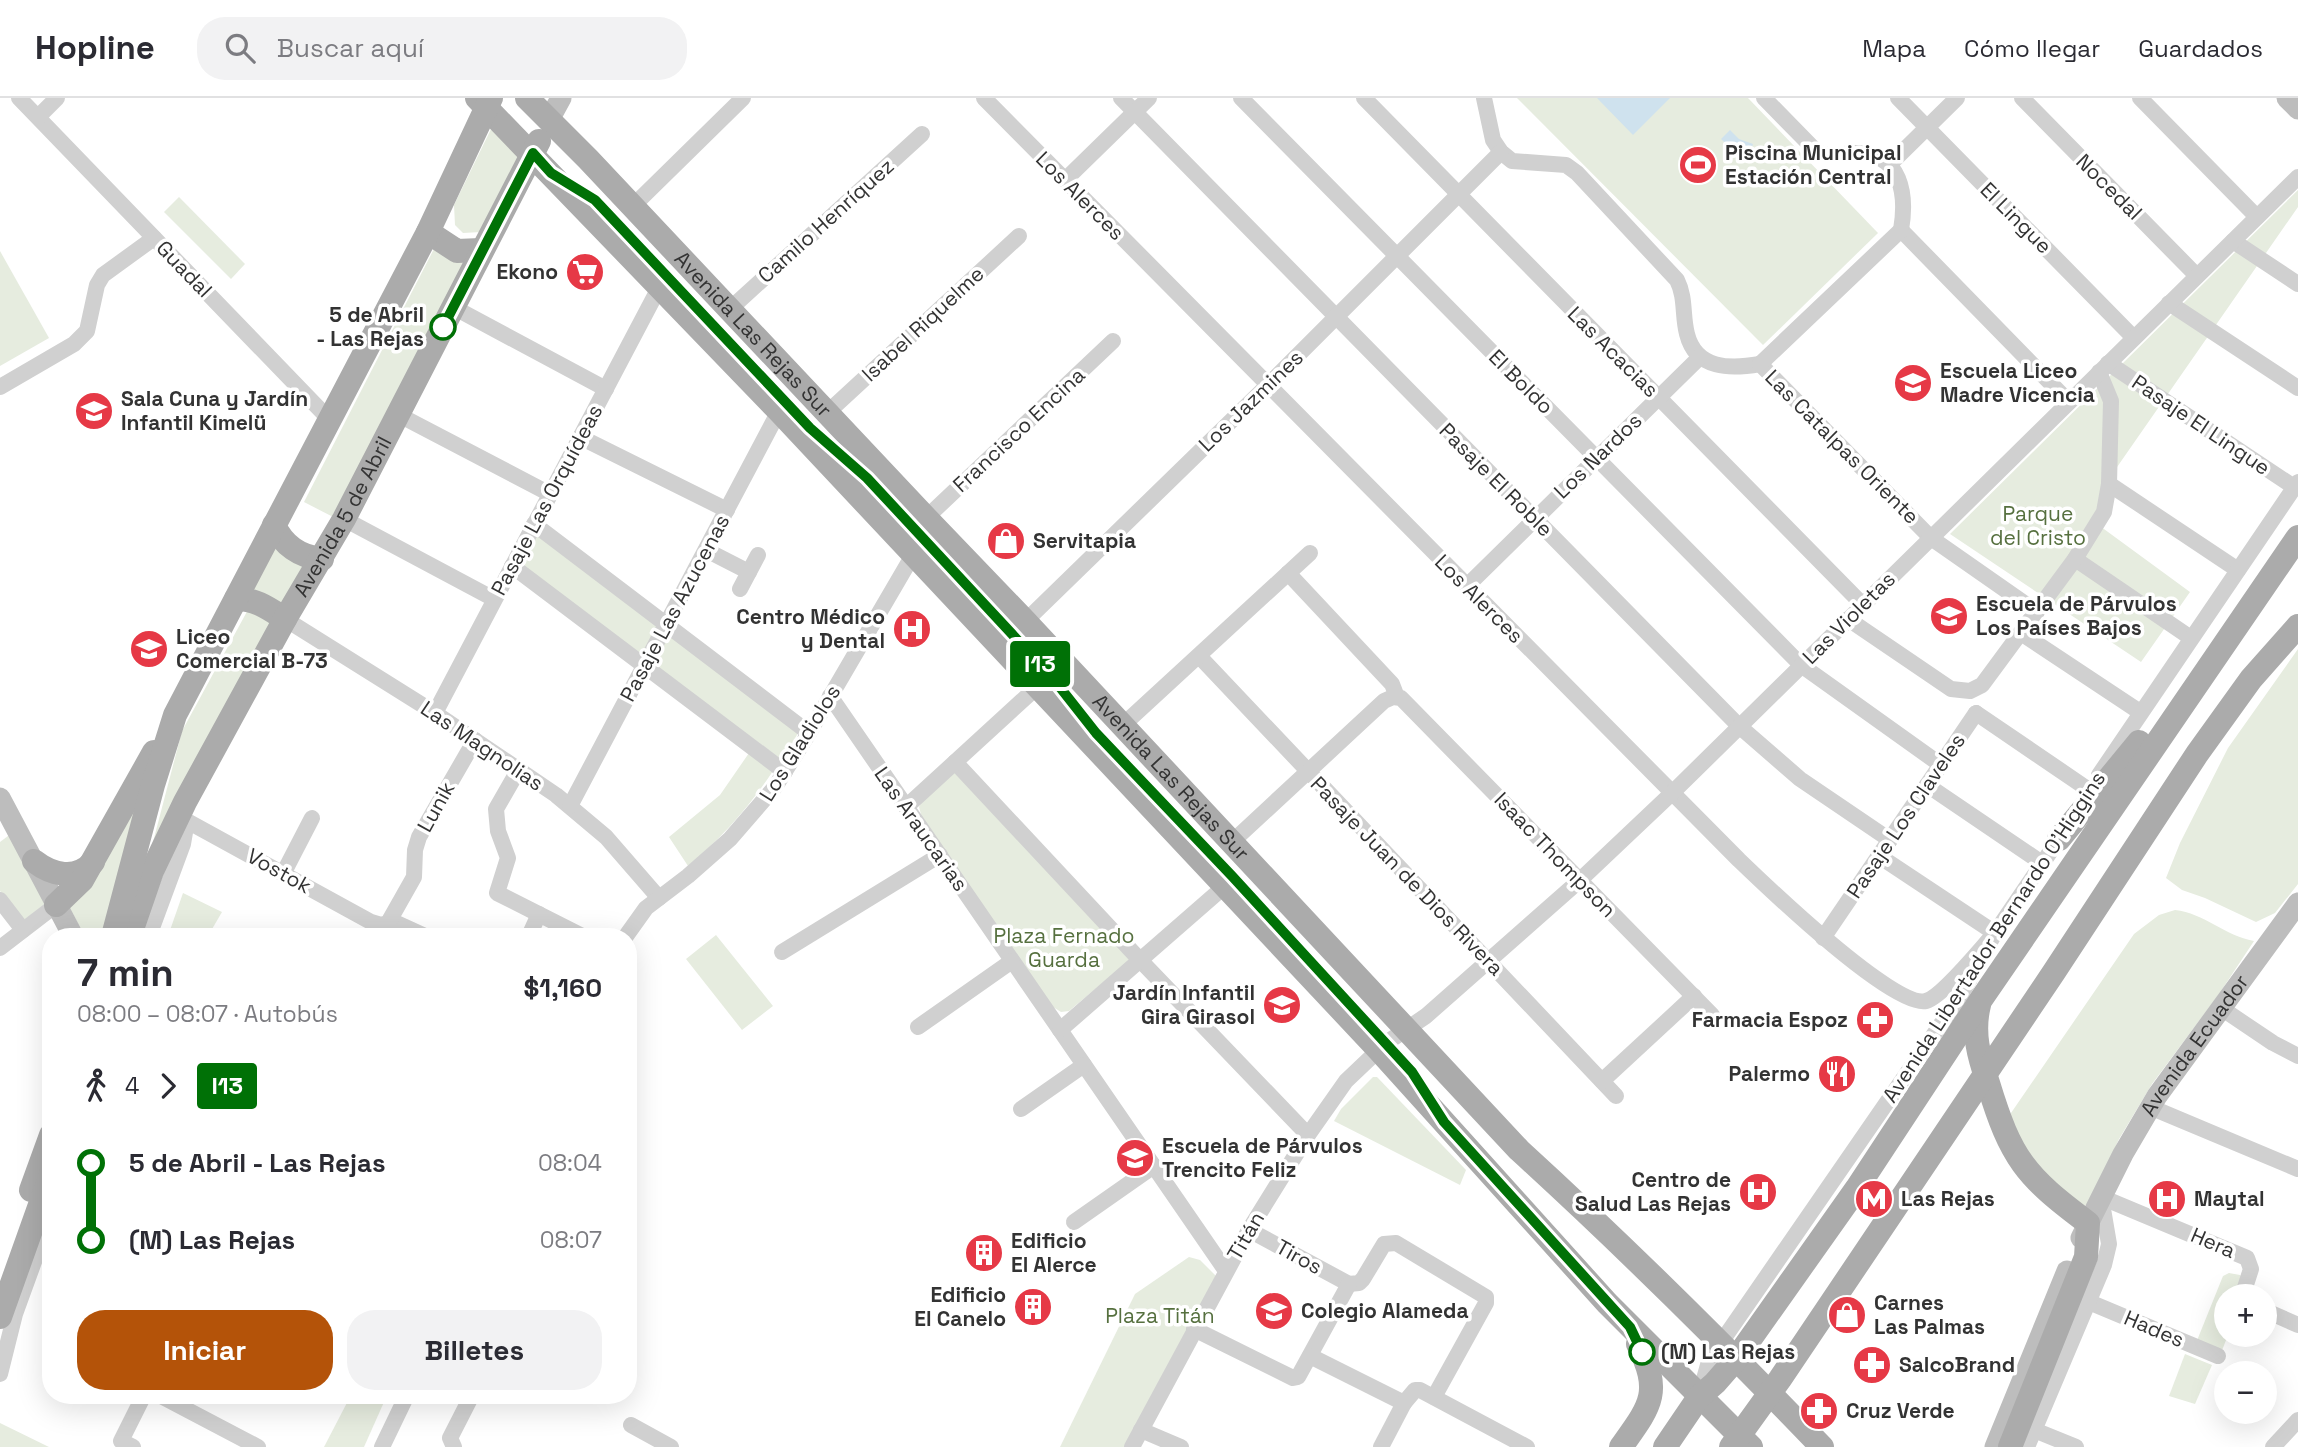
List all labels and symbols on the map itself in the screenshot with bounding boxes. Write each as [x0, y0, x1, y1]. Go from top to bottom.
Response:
place label: Piscina Municipal Estación Central [1725, 139, 1902, 190]
sports icon: Piscina Municipal Estación Central [1677, 144, 1719, 186]
street label: Los Alerces [1030, 145, 1131, 246]
street label: Nocedal [2071, 148, 2148, 225]
street label: Camilo Henríquez [752, 152, 899, 289]
street label: El Lingue [1975, 176, 2058, 259]
street label: Guadal [151, 234, 218, 303]
street label: Avenida Las Rejas Sur [669, 245, 838, 423]
supermarket icon: Ekono [564, 251, 606, 293]
place label: Ekono [497, 258, 558, 285]
street label: Isabel Riquelme [856, 260, 989, 387]
street label: Las Acacias [1562, 300, 1665, 403]
place label: 5 de Abril - Las Rejas [316, 301, 424, 352]
marker: 5 de Abril - Las Rejas [430, 314, 456, 340]
street label: Los Jazmines [1193, 344, 1309, 457]
street label: El Boldo [1483, 344, 1559, 420]
place label: Escuela Liceo Madre Vicencia [1940, 357, 2095, 408]
street label: Francisco Encina [947, 361, 1090, 498]
school or university icon: Escuela Liceo Madre Vicencia [1892, 362, 1934, 404]
street label: Las Catalpas Oriente [1759, 364, 1925, 530]
street label: Pasaje El Lingue [2127, 368, 2276, 481]
place label: Sala Cuna y Jardín Infantil Kimelü [121, 385, 308, 436]
school or university icon: Sala Cuna y Jardín Infantil Kimelü [73, 390, 115, 432]
street label: Pasaje Las Orquídeas [485, 400, 608, 600]
street label: Los Nardos [1548, 407, 1647, 504]
street label: Pasaje El Roble [1434, 417, 1559, 542]
street label: Avenida 5 de Abril [287, 432, 397, 602]
park label: Parque del Cristo [1990, 500, 2086, 551]
street label: Pasaje Las Azucenas [614, 510, 735, 706]
shop icon: Servitapia [985, 520, 1027, 562]
place label: Servitapia [1033, 527, 1136, 554]
street label: Los Alerces [1429, 548, 1530, 649]
street label: Las Violetas [1796, 565, 1901, 670]
place label: Escuela de Párvulos Los Países Bajos [1976, 590, 2177, 641]
school or university icon: Escuela de Párvulos Los Países Bajos [1928, 595, 1970, 637]
place label: Centro Médico y Dental [736, 603, 885, 654]
hospital icon: Centro Médico y Dental [891, 608, 933, 650]
place label: Liceo Comercial B-73 [176, 623, 328, 674]
school or university icon: Liceo Comercial B-73 [128, 628, 170, 670]
line badge: I13 [1000, 641, 1080, 687]
street label: Los Gladiolos [753, 679, 846, 806]
street label: Avenida Las Rejas Sur [1087, 688, 1256, 866]
street label: Las Magnolias [416, 695, 549, 797]
street label: Pasaje Los Claveles [1840, 728, 1971, 903]
street label: Las Araucarias [869, 761, 974, 896]
street label: Avenida Libertador Bernardo O'Higgins [1876, 766, 2111, 1107]
street label: Pasaje Juan de Dios Rivera [1305, 770, 1510, 981]
street label: Lunik [411, 777, 460, 837]
street label: Isaac Thompson [1489, 786, 1622, 923]
street label: Vostok [242, 842, 316, 899]
park label: Plaza Fernado Guarda [994, 922, 1134, 973]
street label: Avenida Ecuador [2134, 969, 2254, 1121]
place label: Jardín Infantil Gira Girasol [1113, 979, 1255, 1030]
school or university icon: Jardín Infantil Gira Girasol [1261, 984, 1303, 1026]
pharmacy icon: Farmacia Espoz [1854, 999, 1896, 1041]
place label: Farmacia Espoz [1692, 1006, 1848, 1033]
restaurant icon: Palermo [1816, 1053, 1858, 1095]
place label: Palermo [1729, 1060, 1810, 1087]
place label: Escuela de Párvulos Trencito Feliz [1162, 1132, 1363, 1183]
school or university icon: Escuela de Párvulos Trencito Feliz [1114, 1137, 1156, 1179]
place label: Centro de Salud Las Rejas [1575, 1166, 1731, 1217]
hospital icon: Centro de Salud Las Rejas [1737, 1171, 1779, 1213]
metro station icon: Las Rejas [1853, 1178, 1895, 1220]
hospital icon: Maytal [2146, 1178, 2188, 1220]
place label: Las Rejas [1901, 1185, 1995, 1212]
place label: Maytal [2194, 1185, 2265, 1212]
street label: Titán [1221, 1207, 1270, 1265]
street label: Hera [2187, 1221, 2240, 1264]
place label: Edificio El Alerce [1011, 1227, 1097, 1278]
building icon: Edificio El Alerce [963, 1232, 1005, 1274]
street label: Tiros [1271, 1233, 1327, 1280]
place label: Edificio El Canelo [914, 1281, 1006, 1332]
building icon: Edificio El Canelo [1012, 1286, 1054, 1328]
place label: Carnes Las Palmas [1874, 1289, 1985, 1340]
school or university icon: Colegio Alameda [1253, 1290, 1295, 1332]
shop icon: Carnes Las Palmas [1826, 1294, 1868, 1336]
place label: Colegio Alameda [1301, 1297, 1469, 1324]
park label: Plaza Titán [1105, 1302, 1215, 1329]
street label: Hades [2120, 1304, 2188, 1353]
place label: (M) Las Rejas [1661, 1338, 1795, 1365]
marker: (M) Las Rejas [1629, 1339, 1655, 1365]
pharmacy icon: SalcoBrand [1851, 1344, 1893, 1386]
place label: SalcoBrand [1899, 1351, 2015, 1378]
pharmacy icon: Cruz Verde [1798, 1390, 1840, 1432]
place label: Cruz Verde [1846, 1397, 1955, 1424]

